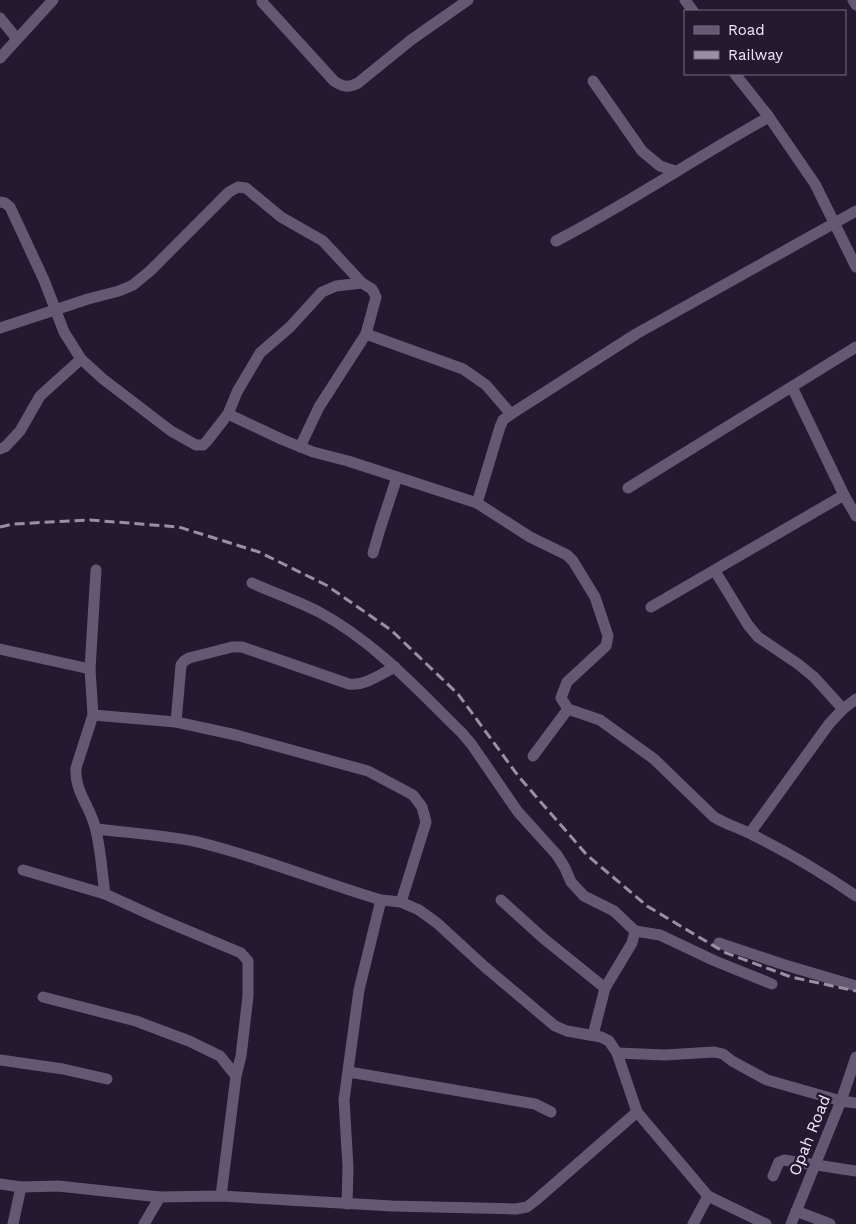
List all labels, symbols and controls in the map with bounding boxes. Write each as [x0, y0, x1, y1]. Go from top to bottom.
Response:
legend [684, 10, 846, 75]
text: Road [728, 21, 765, 39]
text: Railway [728, 46, 783, 64]
street label: Opah Road [785, 1092, 834, 1178]

